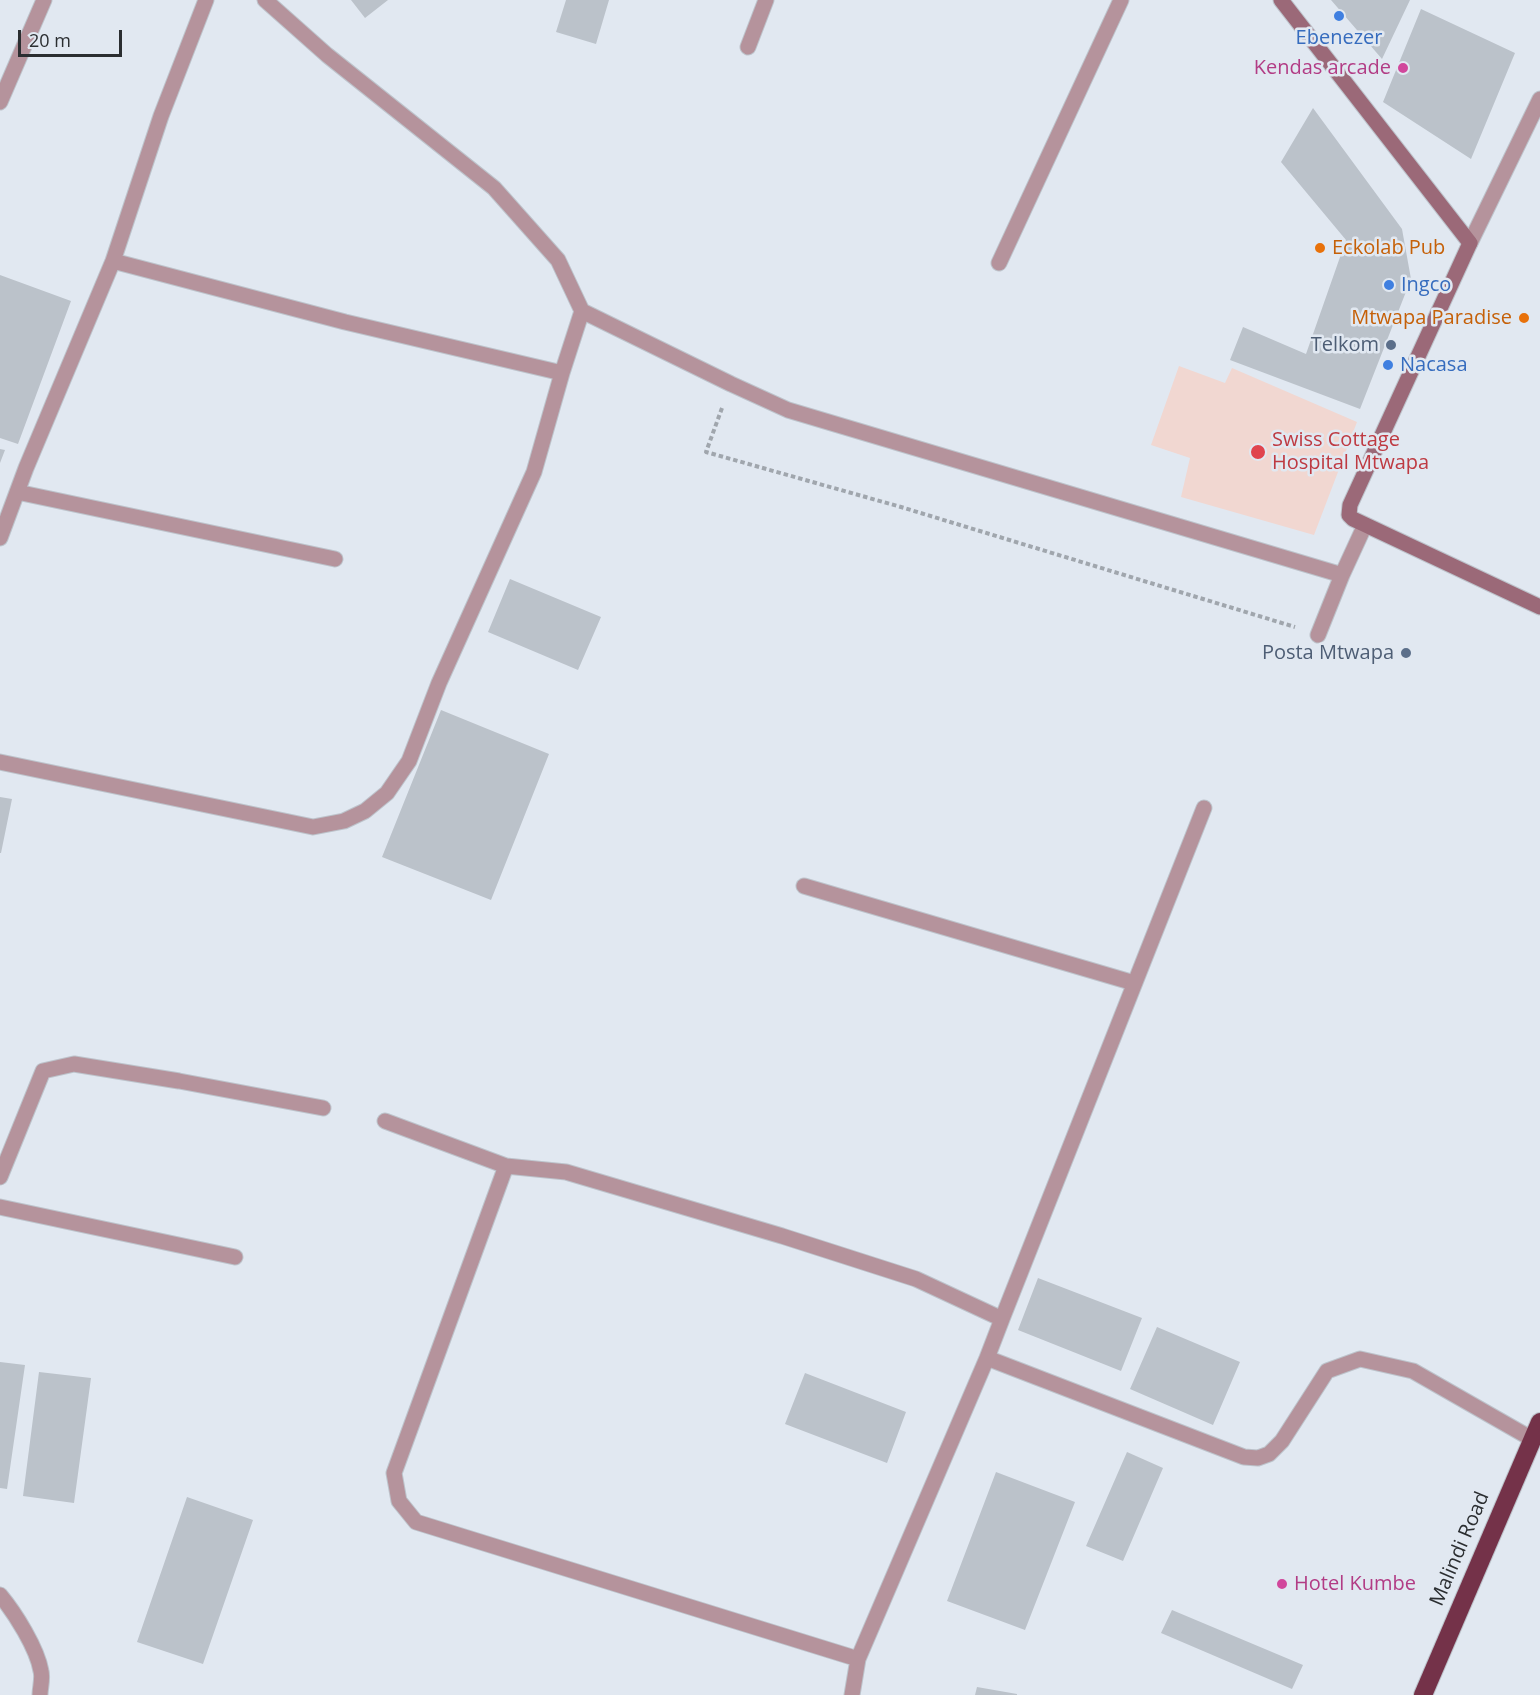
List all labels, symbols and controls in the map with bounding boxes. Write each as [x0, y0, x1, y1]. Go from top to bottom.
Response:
marker: Ebenezer [1332, 9, 1346, 23]
scale bar [21, 18, 124, 56]
place label: Ebenezer [1296, 26, 1382, 50]
text: 20 m [29, 28, 71, 52]
place label: Kendas arcade [1254, 56, 1391, 80]
marker: Kendas arcade [1396, 61, 1410, 75]
place label: Eckolab Pub [1332, 236, 1445, 260]
marker: Eckolab Pub [1313, 241, 1327, 255]
place label: Ingco [1401, 273, 1451, 297]
marker: Ingco [1382, 278, 1396, 292]
place label: Mtwapa Paradise [1351, 306, 1512, 330]
marker: Mtwapa Paradise [1517, 311, 1531, 325]
place label: Telkom [1311, 333, 1379, 357]
marker: Telkom [1384, 338, 1398, 352]
place label: Nacasa [1400, 353, 1468, 377]
marker: Nacasa [1381, 358, 1395, 372]
place label: Swiss Cottage Hospital Mtwapa [1272, 428, 1429, 475]
marker: Swiss Cottage Hospital Mtwapa [1249, 443, 1267, 461]
place label: Posta Mtwapa [1262, 641, 1394, 665]
marker: Posta Mtwapa [1399, 646, 1413, 660]
street label: Malindi Road [1425, 1488, 1495, 1610]
place label: Hotel Kumbe [1294, 1572, 1416, 1596]
marker: Hotel Kumbe [1275, 1577, 1289, 1591]

